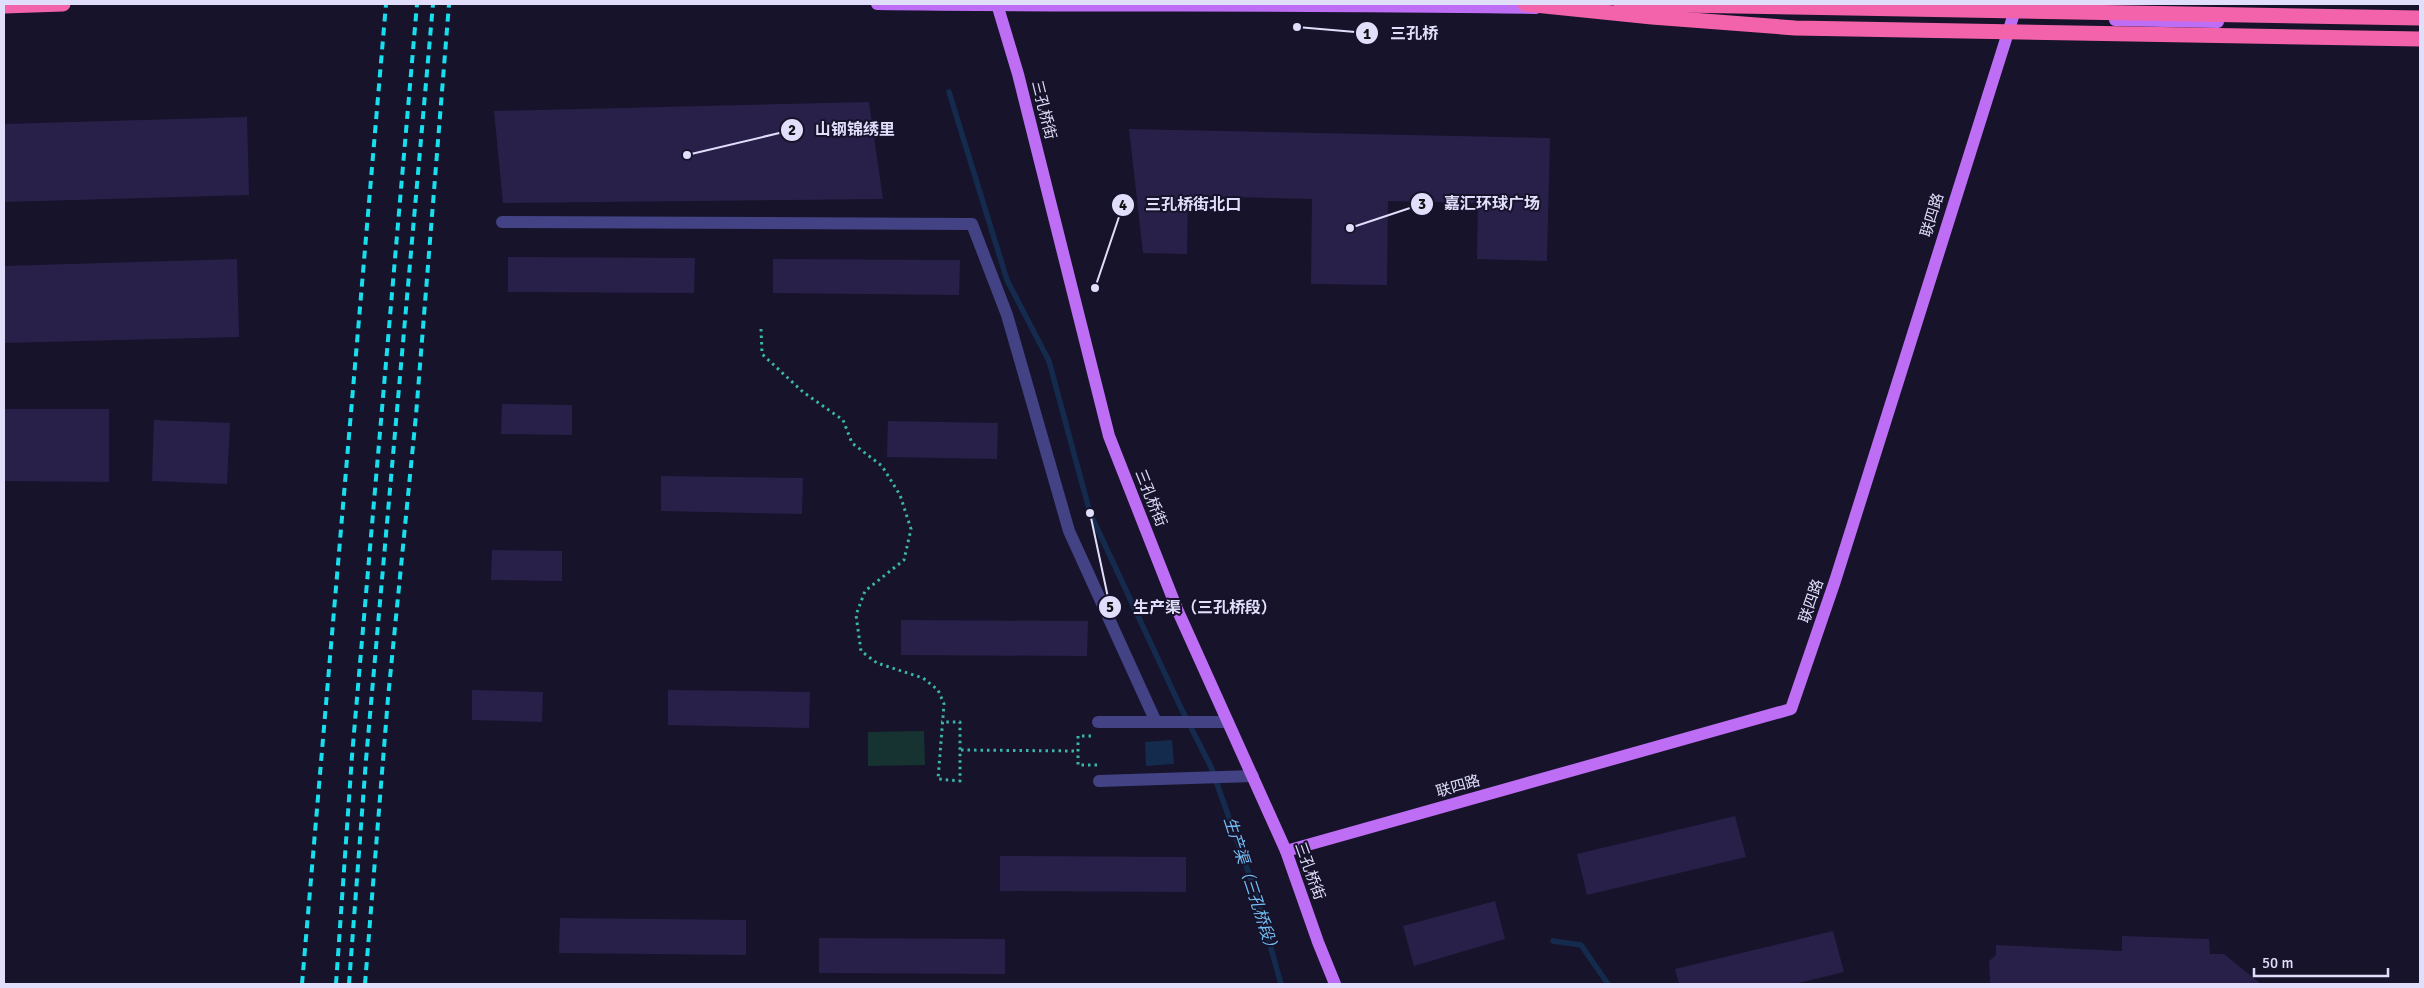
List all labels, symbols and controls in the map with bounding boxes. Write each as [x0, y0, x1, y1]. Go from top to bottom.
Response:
callout: 三孔桥 [1355, 18, 1448, 49]
text: 三孔桥 [1390, 24, 1439, 44]
text: 1 [1363, 25, 1371, 43]
street label: 三孔桥街 [1028, 79, 1060, 141]
callout: 山钢锦绣里 [780, 114, 905, 145]
text: 山钢锦绣里 [815, 120, 895, 140]
text: 2 [788, 121, 796, 139]
callout: 嘉汇环球广场 [1409, 188, 1550, 219]
callout: 三孔桥街北口 [1110, 189, 1251, 220]
street label: 联四路 [1917, 191, 1947, 239]
text: 嘉汇环球广场 [1444, 194, 1540, 214]
text: 三孔桥街北口 [1145, 195, 1241, 215]
text: 3 [1418, 195, 1426, 213]
text: 4 [1119, 196, 1127, 214]
street label: 三孔桥街 [1131, 467, 1171, 529]
street label: 联四路 [1795, 577, 1827, 625]
callout: 生产渠（三孔桥段） [1098, 591, 1287, 622]
text: 5 [1106, 598, 1114, 616]
text: 生产渠（三孔桥段） [1133, 598, 1277, 618]
street label: 联四路 [1434, 771, 1482, 801]
water label: 生产渠（三孔桥段） [1219, 814, 1283, 958]
street label: 三孔桥街 [1291, 840, 1329, 902]
scale bar [2254, 946, 2388, 978]
text: 50 m [2262, 954, 2293, 972]

